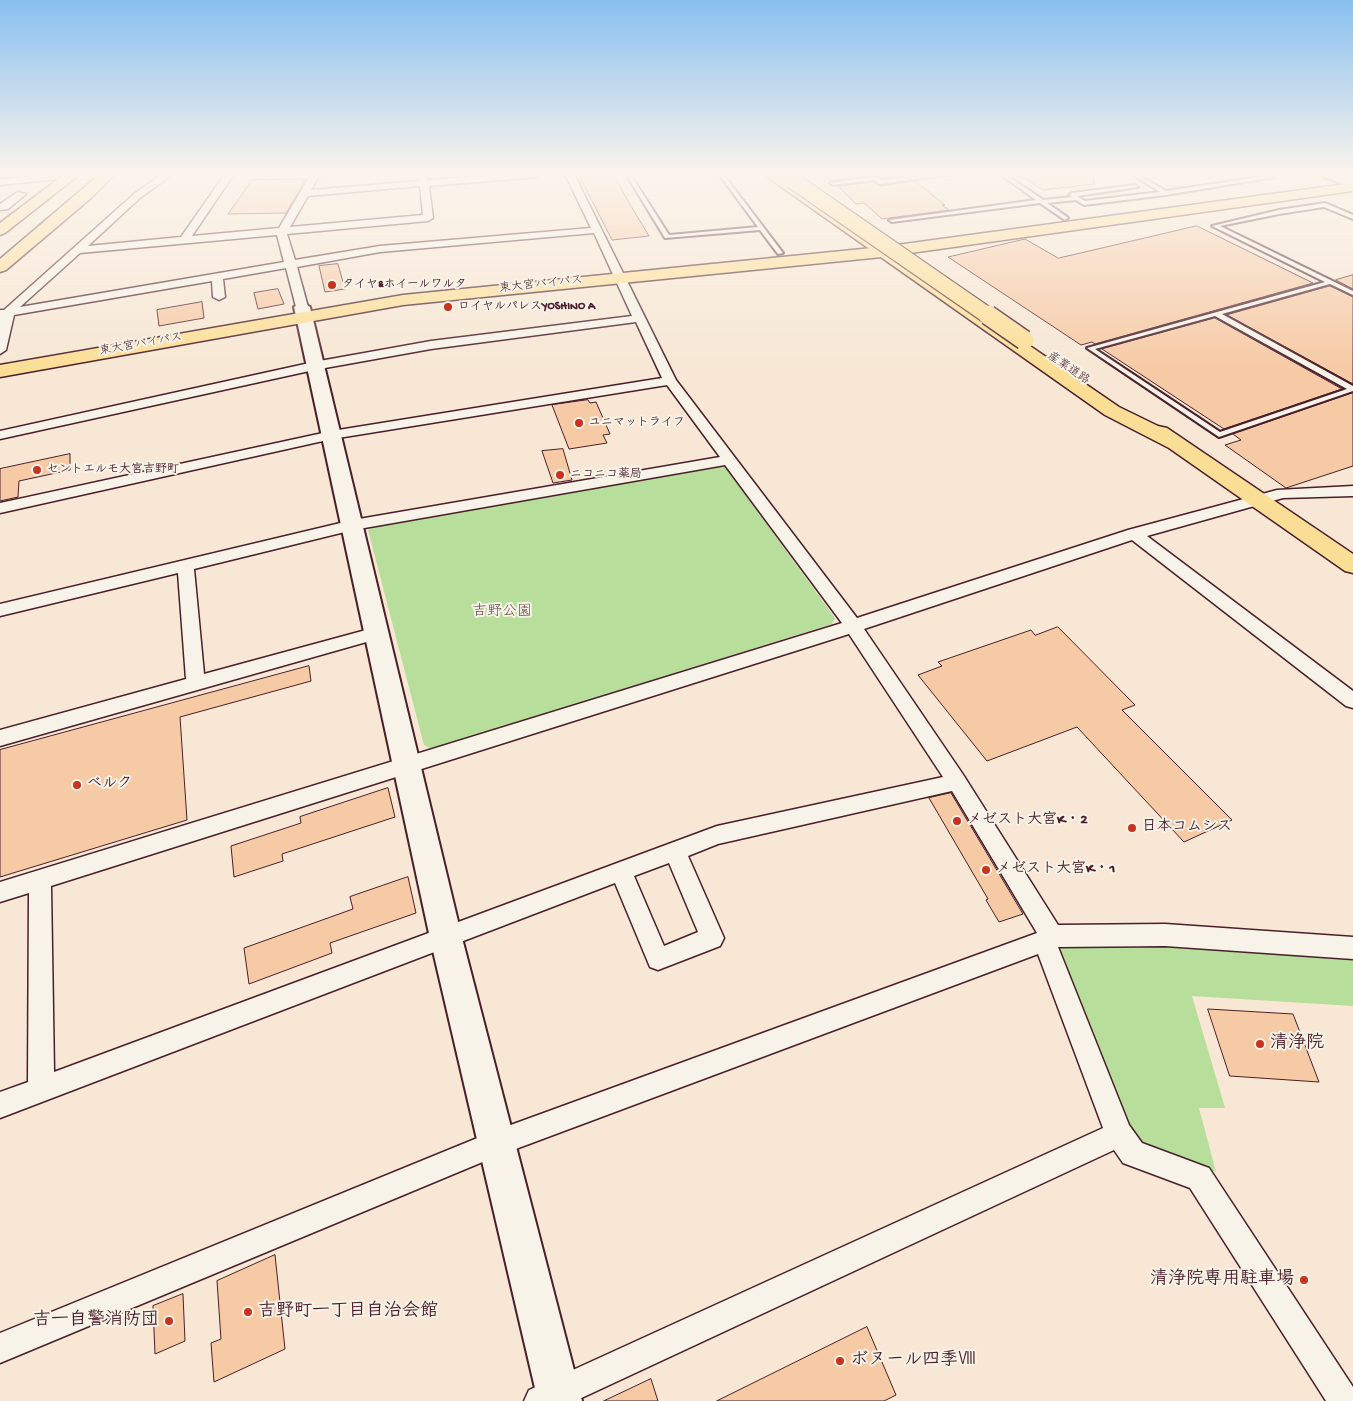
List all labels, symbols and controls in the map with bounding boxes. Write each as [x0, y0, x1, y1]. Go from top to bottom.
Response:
street label: 東大宮バイパス [498, 273, 584, 297]
place label: タイヤ&ホイールワルタ [342, 278, 467, 292]
marker: タイヤ&ホイールワルタ [326, 279, 338, 291]
place label: ロイヤルパレスYOSHINO A [458, 300, 595, 314]
marker: ロイヤルパレスYOSHINO A [442, 301, 454, 313]
street label: 東大宮バイパス [98, 331, 184, 359]
street label: 産業道路 [1044, 350, 1092, 388]
place label: ユニマットライフ [589, 416, 685, 430]
marker: ユニマットライフ [573, 417, 585, 429]
place label: セントエルモ大宮吉野町 [47, 463, 179, 477]
marker: セントエルモ大宮吉野町 [31, 464, 43, 476]
place label: ニコニコ薬局 [570, 468, 642, 482]
marker: ニコニコ薬局 [554, 469, 566, 481]
park label: 吉野公園 [472, 604, 532, 622]
place label: ベルク [87, 776, 132, 794]
marker: ベルク [71, 779, 83, 791]
place label: メゼスト大宮K・2 [967, 812, 1088, 830]
marker: メゼスト大宮K・2 [951, 815, 963, 827]
place label: 日本コムシス [1142, 819, 1232, 837]
marker: 日本コムシス [1126, 822, 1138, 834]
place label: メゼスト大宮K・1 [996, 861, 1115, 879]
marker: メゼスト大宮K・1 [980, 864, 992, 876]
place label: 清浄院 [1270, 1033, 1324, 1055]
marker: 清浄院 [1254, 1038, 1266, 1050]
place label: 清浄院専用駐車場 [1150, 1269, 1294, 1291]
marker: 清浄院専用駐車場 [1298, 1274, 1310, 1286]
place label: 吉野町一丁目自治会館 [258, 1301, 438, 1323]
marker: 吉野町一丁目自治会館 [242, 1306, 254, 1318]
place label: 吉一自警消防団 [33, 1310, 159, 1332]
marker: 吉一自警消防団 [163, 1315, 175, 1327]
place label: ボヌール四季Ⅷ [850, 1350, 976, 1372]
marker: ボヌール四季Ⅷ [834, 1355, 846, 1367]

